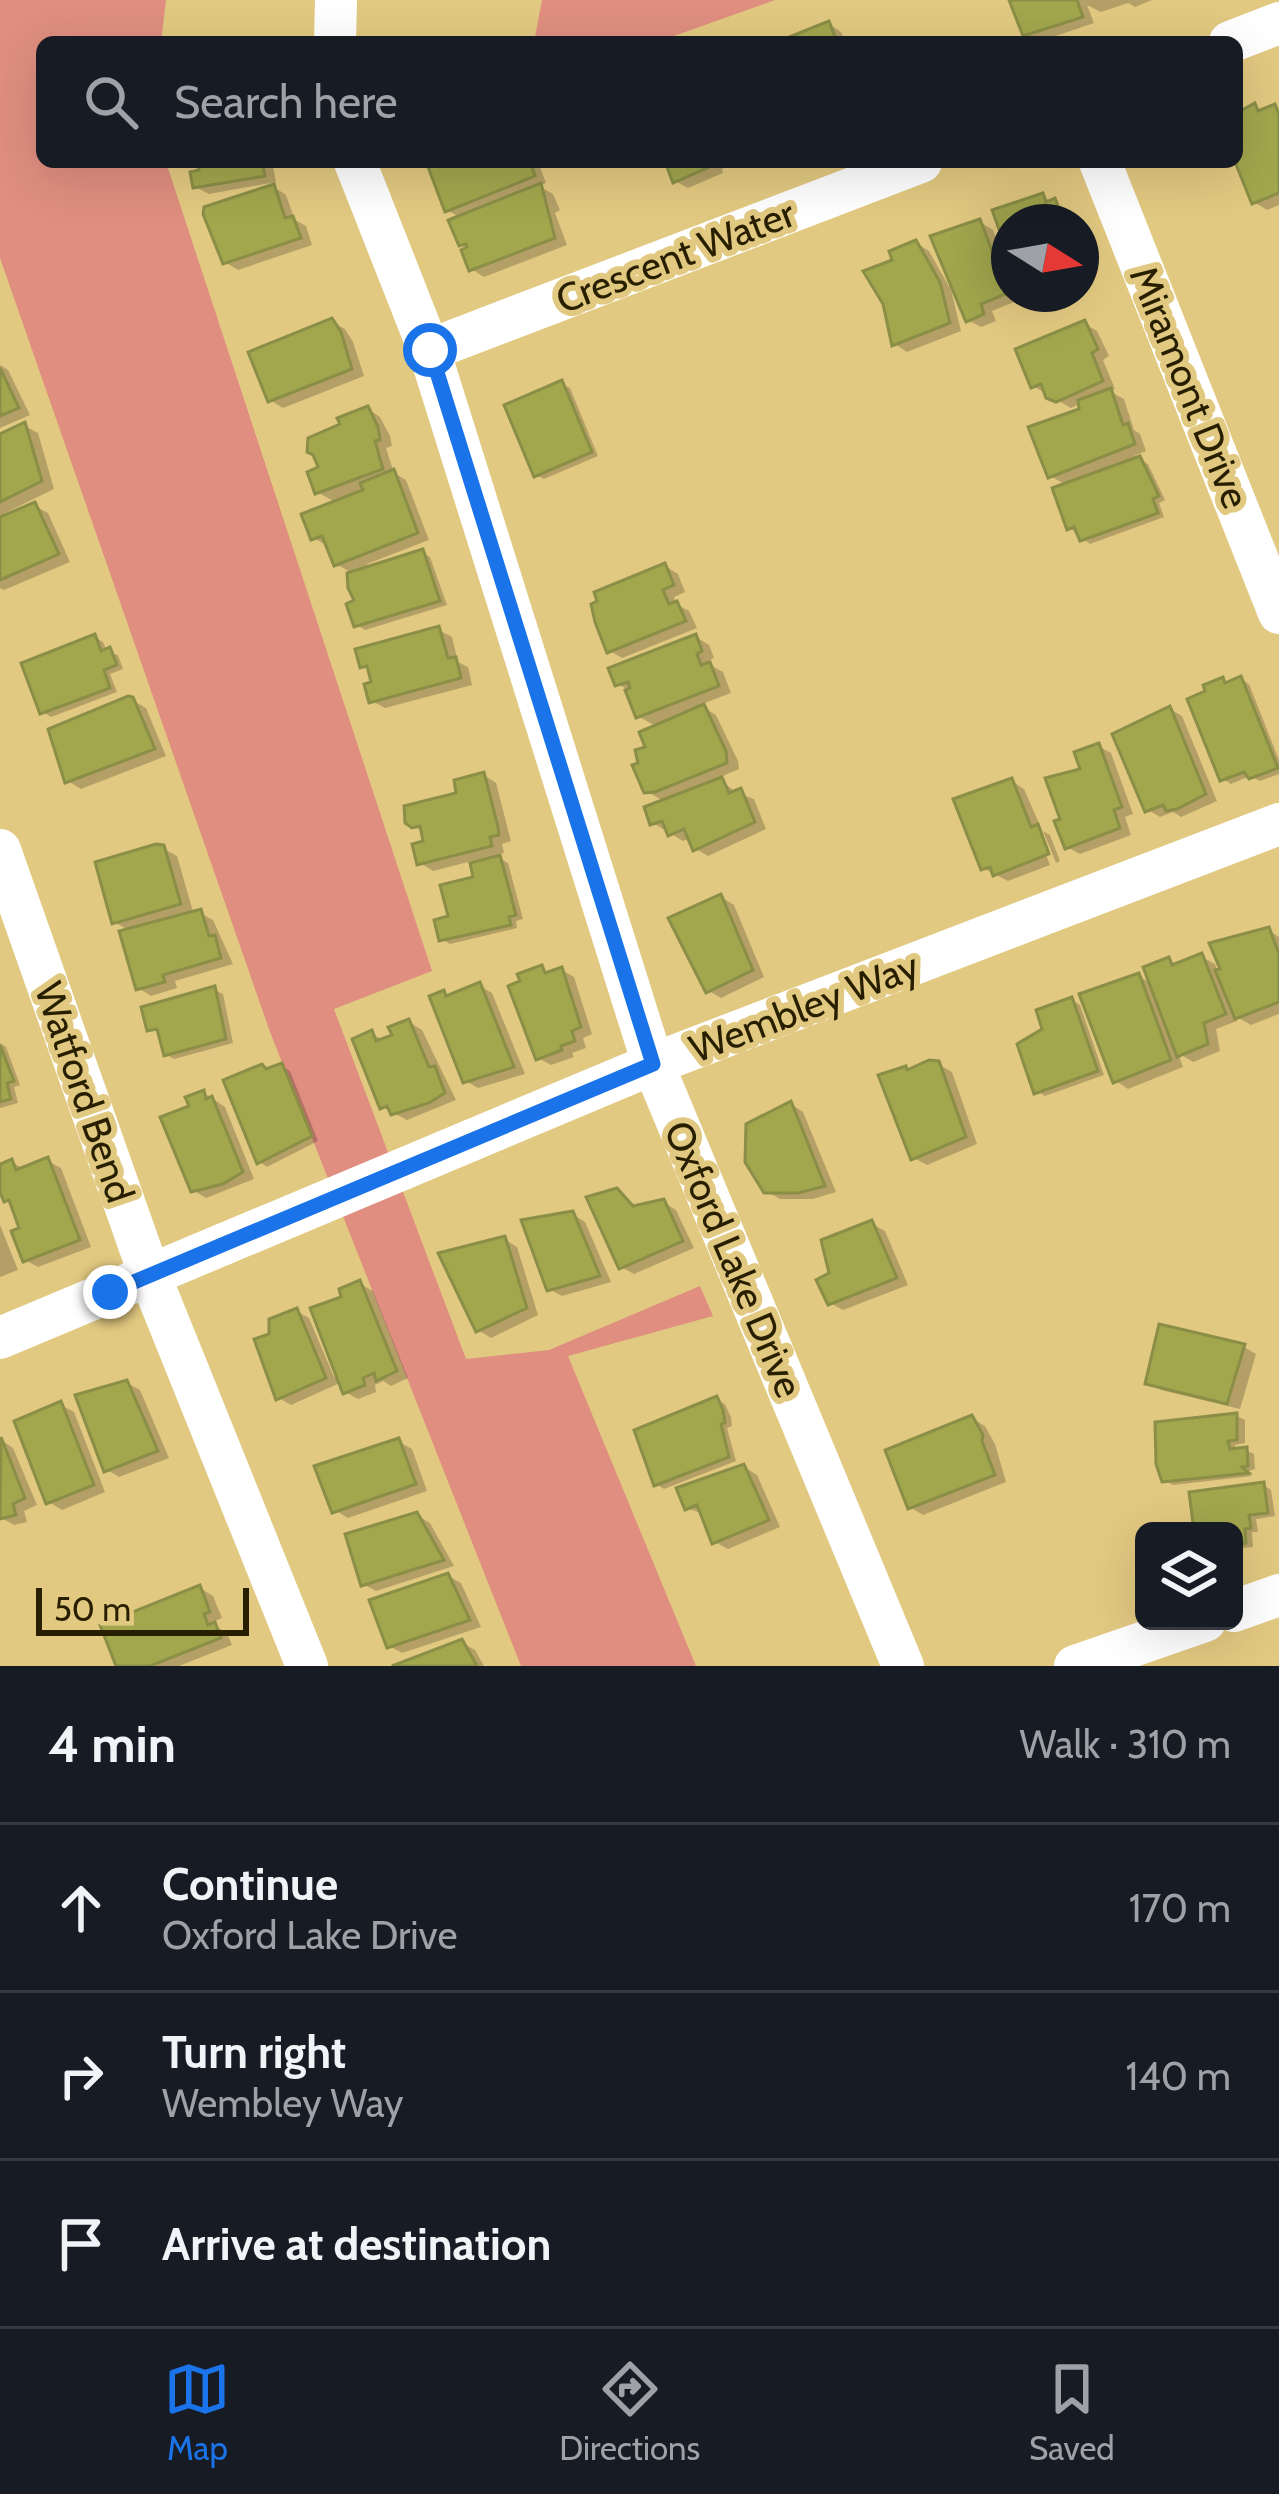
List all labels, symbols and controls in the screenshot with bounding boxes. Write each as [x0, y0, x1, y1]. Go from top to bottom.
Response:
search box [36, 36, 1243, 168]
icon: search [78, 69, 144, 135]
text: Search here [174, 75, 398, 129]
street label: Crescent Water [549, 188, 802, 323]
north arrow [991, 204, 1099, 312]
street label: Miramont Drive [1120, 259, 1260, 515]
route start [403, 323, 457, 377]
street label: Wembley Way [683, 941, 926, 1073]
street label: Watford Bend [25, 976, 145, 1208]
street label: Oxford Lake Drive [654, 1114, 814, 1404]
route end [83, 1265, 137, 1319]
map controls [1135, 1522, 1243, 1630]
button: layers [1135, 1522, 1243, 1630]
scale bar [36, 1582, 249, 1635]
text: 50 m [54, 1589, 131, 1629]
text: 4 min [48, 1713, 176, 1775]
text: Walk · 310 m [1019, 1720, 1231, 1768]
text: Continue [162, 1857, 338, 1911]
icon: ahead [48, 1875, 114, 1941]
text: 170 m [1129, 1884, 1231, 1932]
text: Oxford Lake Drive [162, 1911, 457, 1959]
text: Turn right [162, 2025, 346, 2079]
icon: right [48, 2043, 114, 2109]
text: 140 m [1126, 2052, 1231, 2100]
text: Wembley Way [162, 2079, 403, 2127]
icon: arrive [48, 2211, 114, 2277]
text: Arrive at destination [162, 2217, 551, 2271]
tab: Map [164, 2356, 230, 2468]
tab: Directions [559, 2356, 700, 2468]
tab: Saved [1029, 2356, 1115, 2468]

